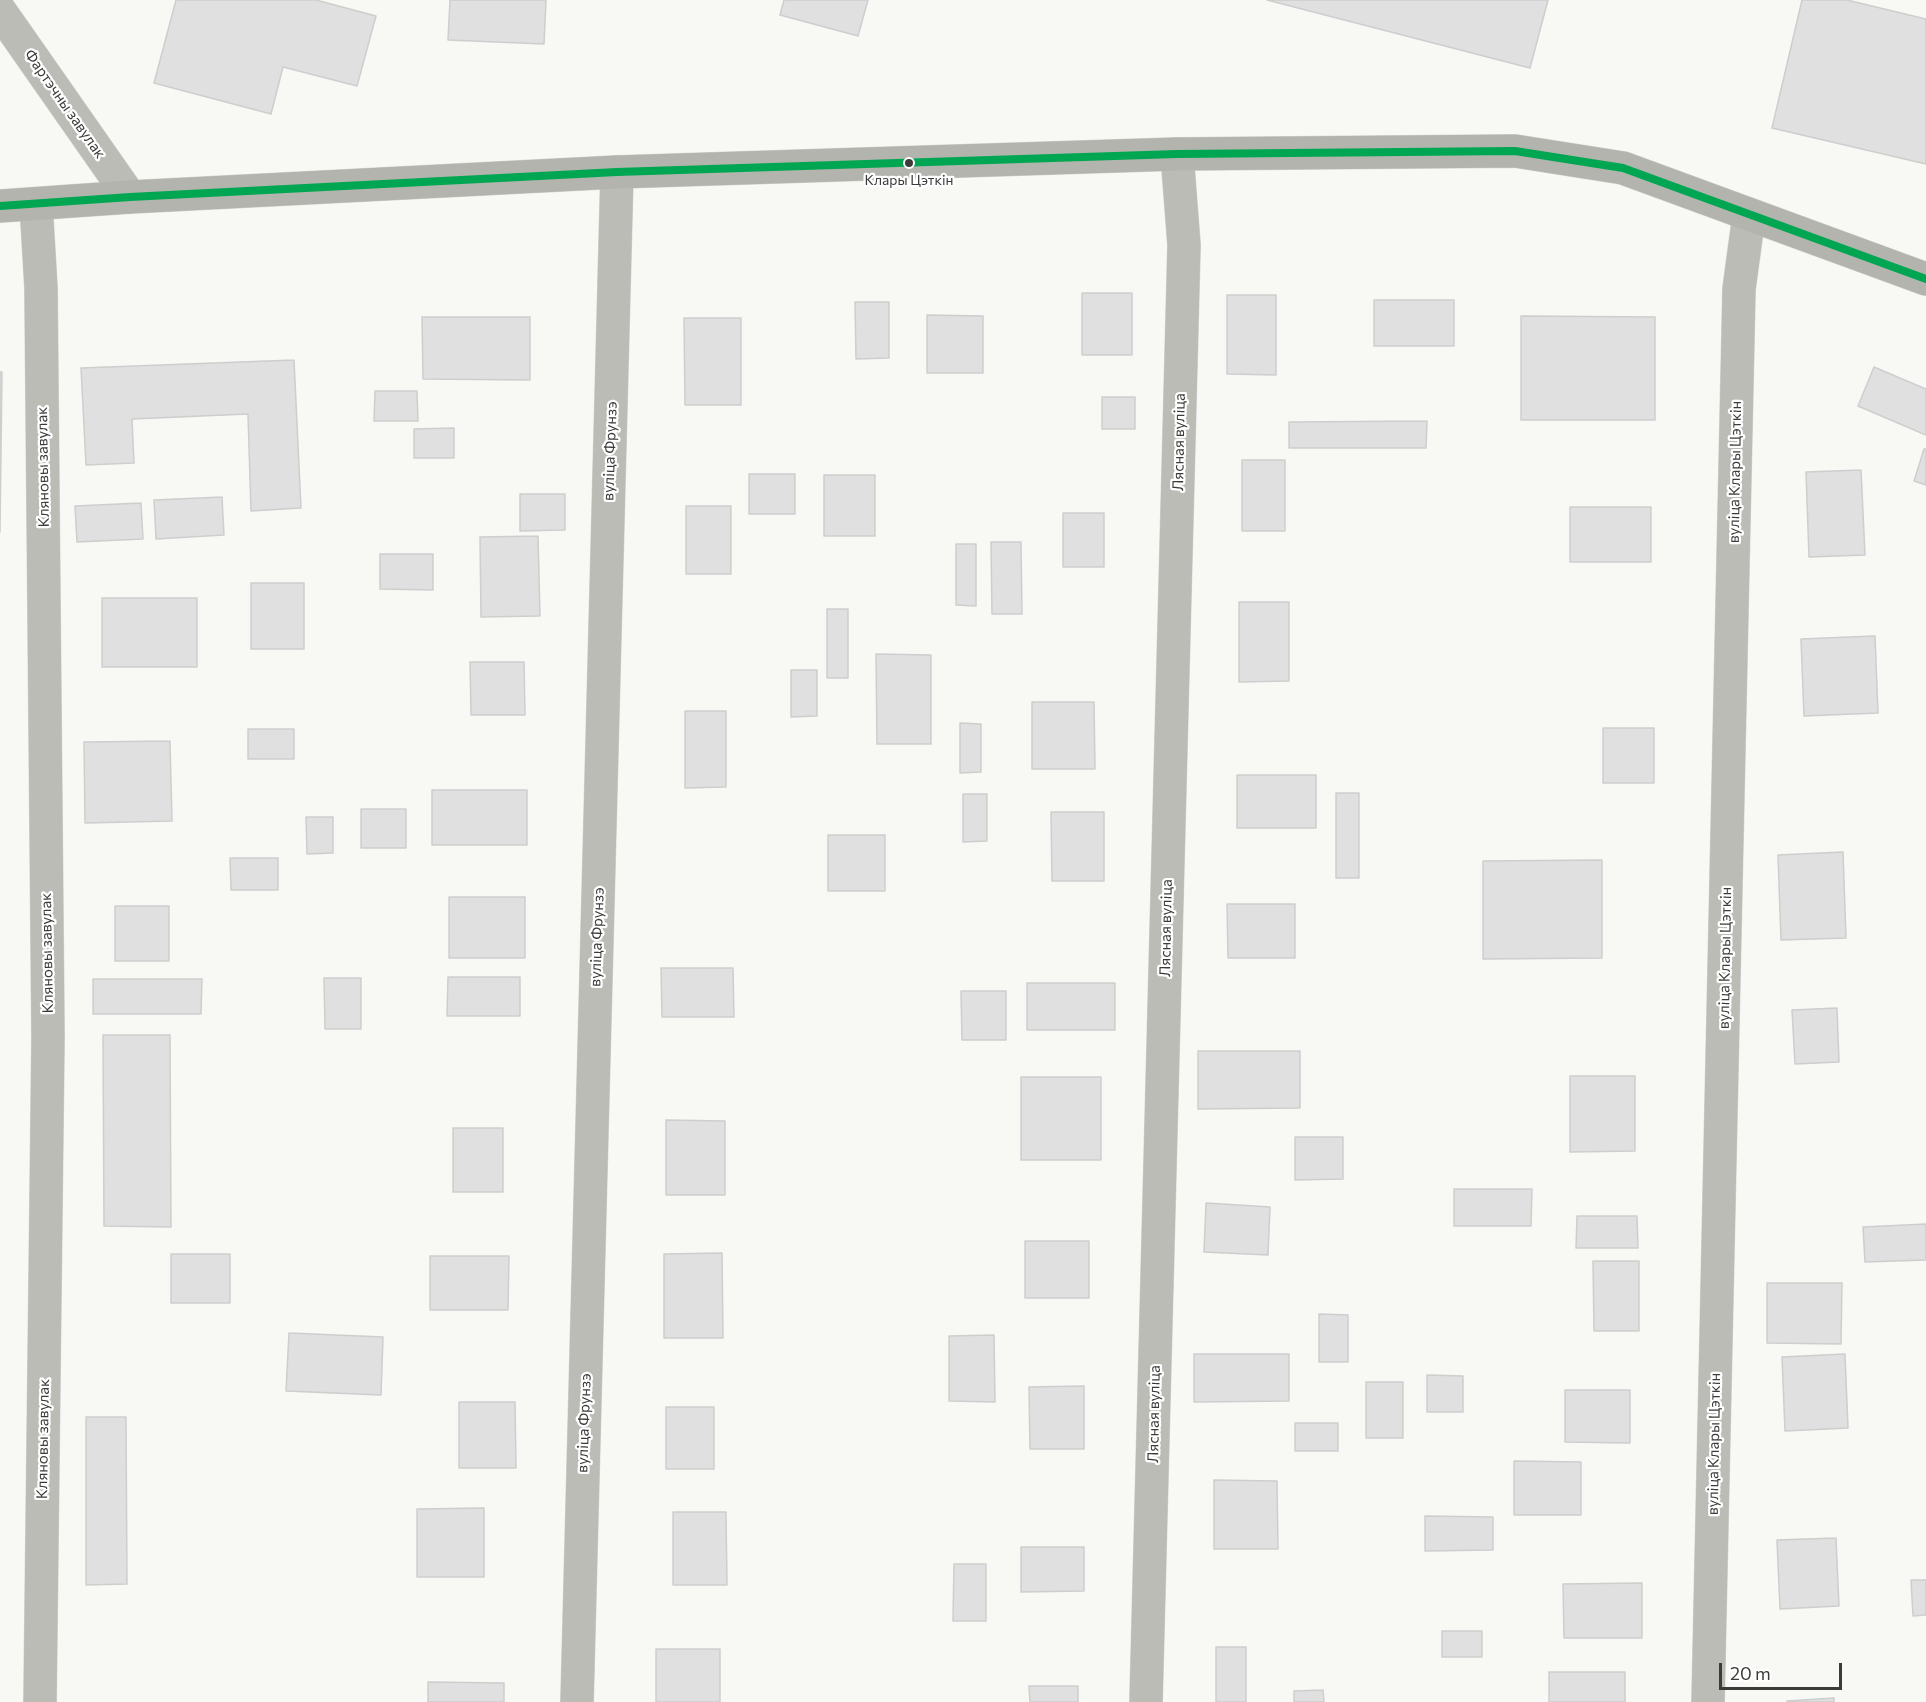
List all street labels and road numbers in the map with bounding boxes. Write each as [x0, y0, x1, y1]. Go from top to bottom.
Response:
street label: Фартэчны завулак [21, 46, 109, 162]
street label: Лясная вуліца [1169, 393, 1189, 491]
street label: вуліца Фрунзэ [599, 401, 621, 501]
street label: вуліца Клары Цэткін [1725, 401, 1745, 543]
street label: Кляновы завулак [33, 407, 53, 527]
street label: Лясная вуліца [1156, 879, 1176, 977]
street label: вуліца Фрунзэ [586, 887, 608, 987]
street label: вуліца Клары Цэткін [1715, 887, 1735, 1029]
street label: Кляновы завулак [37, 893, 57, 1013]
street label: Лясная вуліца [1144, 1365, 1164, 1463]
street label: вуліца Фрунзэ [573, 1373, 595, 1473]
street label: вуліца Клары Цэткін [1704, 1373, 1724, 1515]
street label: Кляновы завулак [33, 1379, 53, 1499]

